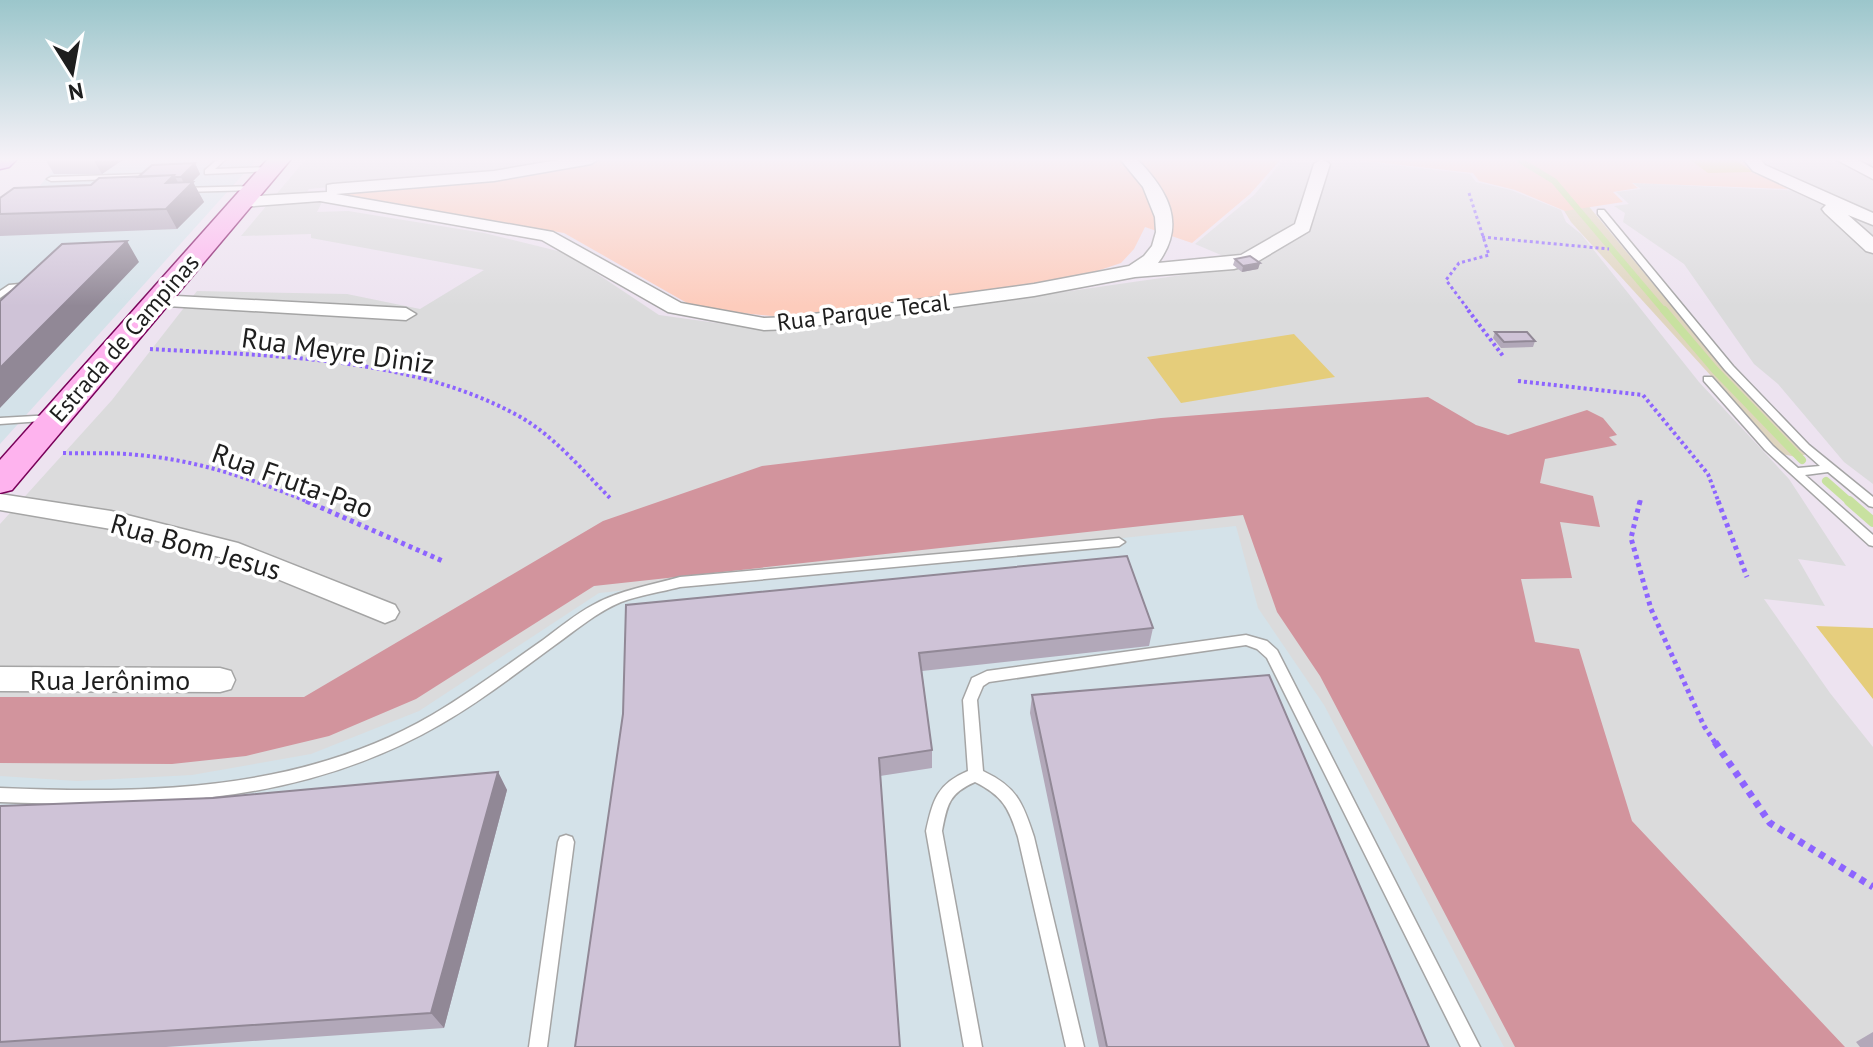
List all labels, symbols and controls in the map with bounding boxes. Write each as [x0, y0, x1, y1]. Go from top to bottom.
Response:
north arrow [32, 32, 112, 112]
text: N [66, 77, 86, 107]
street label: Estrada de Campinas [42, 247, 206, 429]
street label: Rua Parque Tecal [775, 286, 951, 338]
street label: Rua Meyre Diniz [239, 318, 437, 382]
street label: Rua Fruta-Pao [207, 434, 379, 526]
street label: Rua Bom Jesus [107, 504, 285, 588]
street label: Rua Jerônimo [30, 661, 190, 698]

